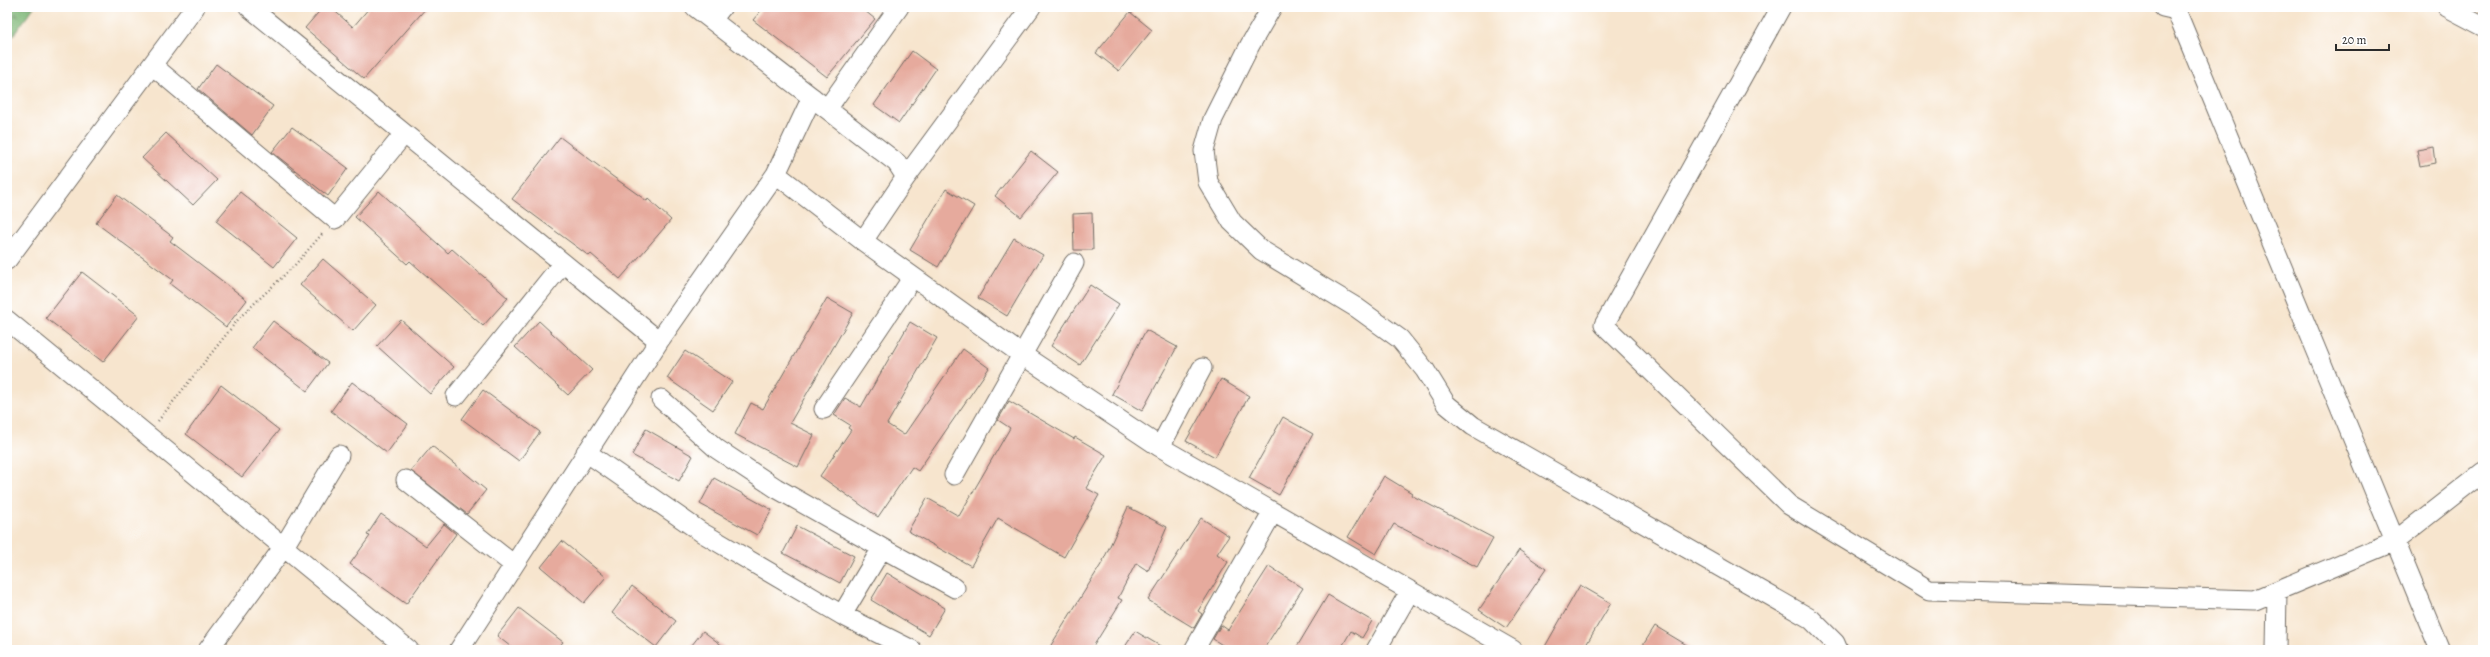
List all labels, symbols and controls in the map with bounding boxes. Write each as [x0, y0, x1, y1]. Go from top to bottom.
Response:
scale bar [2336, 26, 2389, 52]
text: 20 m [2342, 32, 2366, 48]

